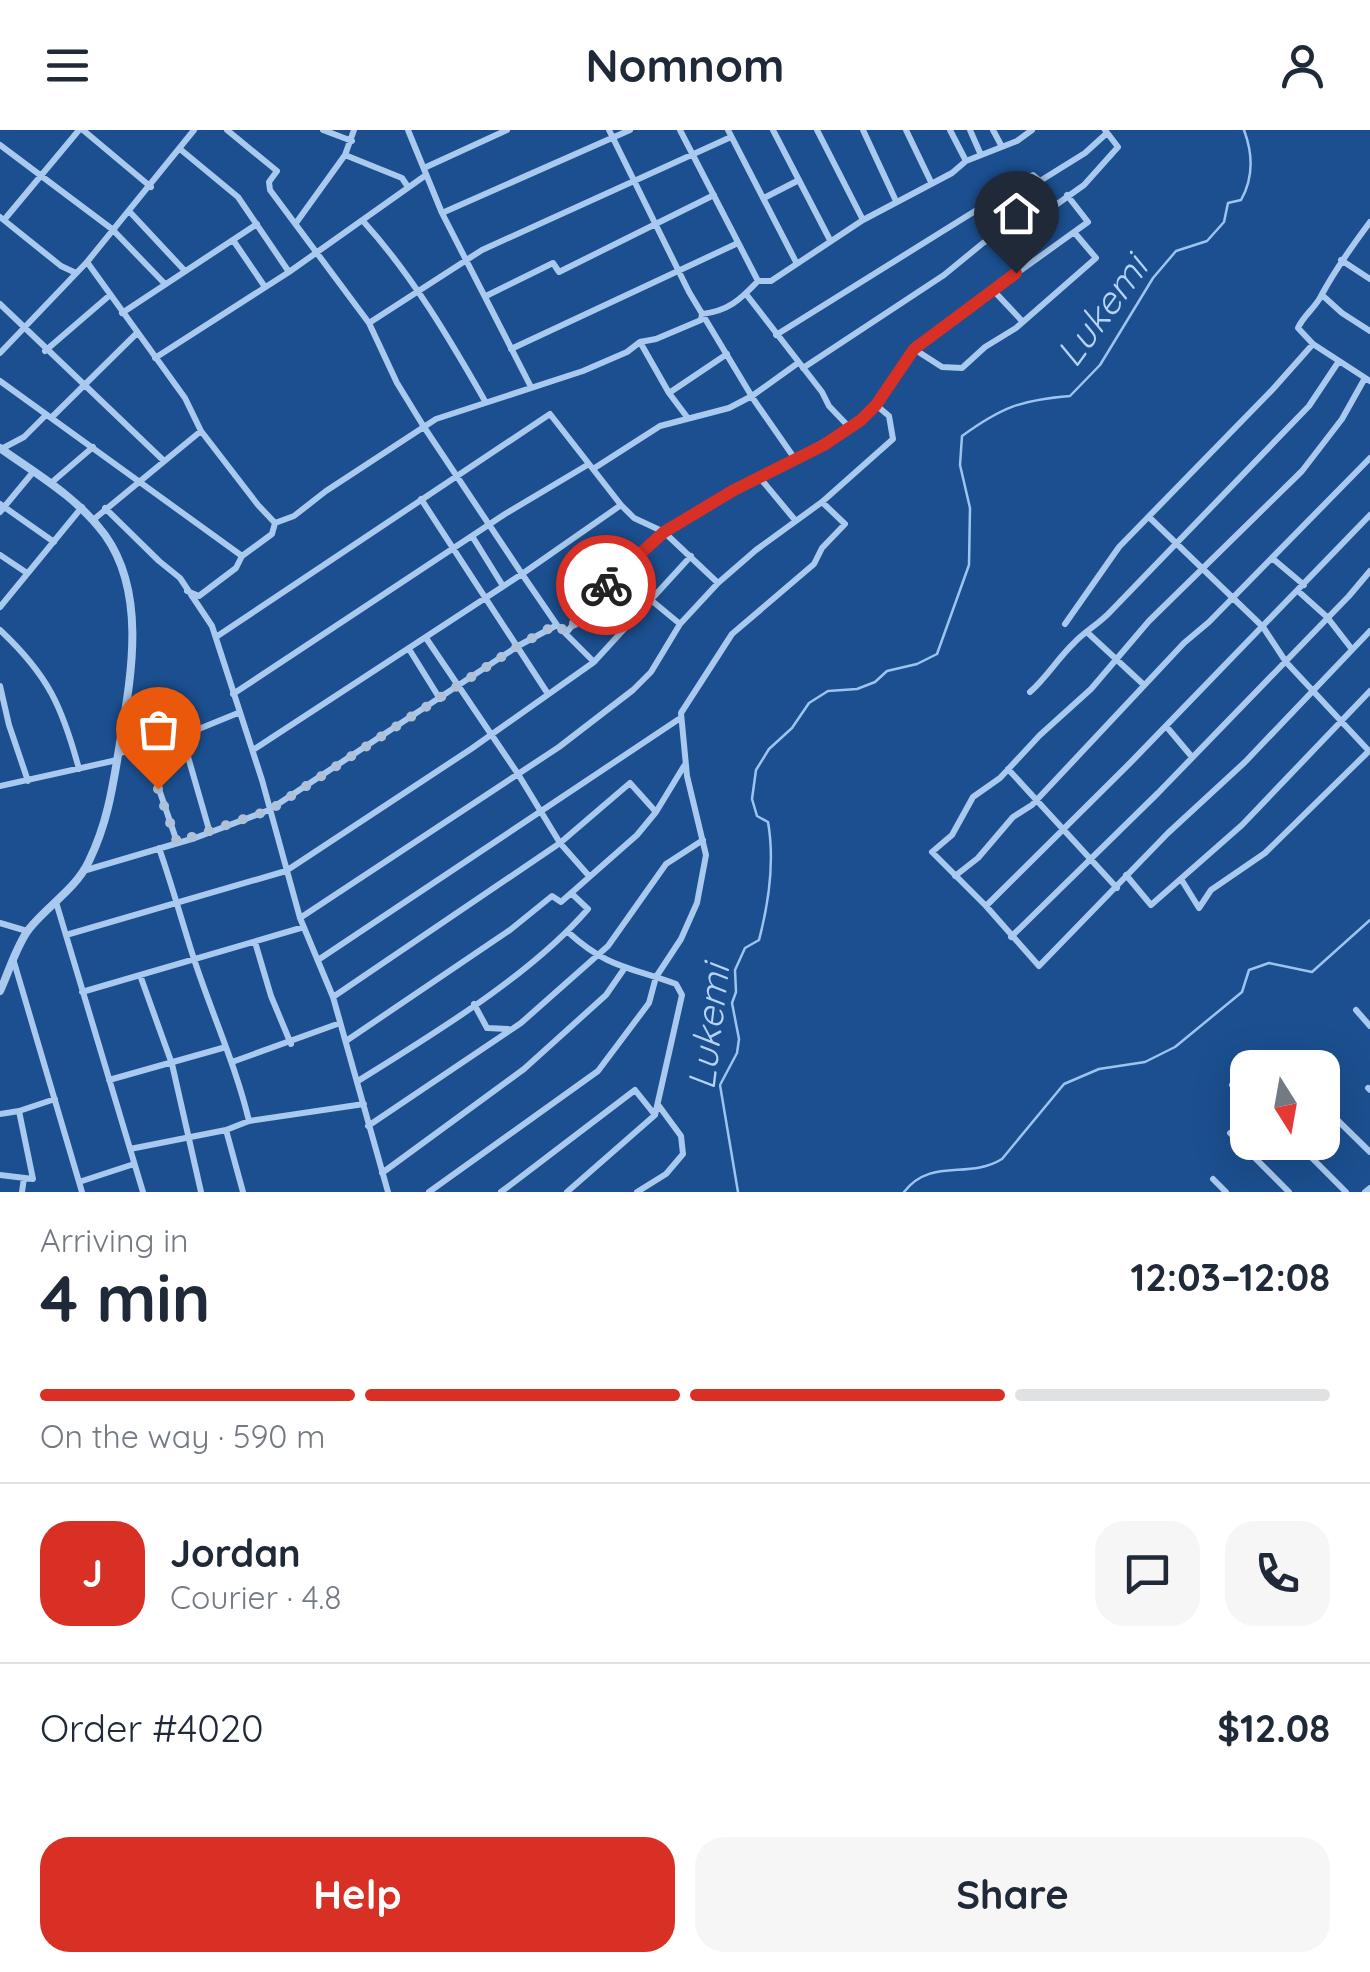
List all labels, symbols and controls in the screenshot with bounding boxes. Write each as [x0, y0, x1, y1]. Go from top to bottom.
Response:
text: Nomnom [585, 37, 785, 93]
icon: menu [40, 38, 95, 93]
icon: person [1275, 38, 1330, 93]
pin [974, 171, 1059, 274]
icon: home [989, 186, 1044, 241]
water label: Lukemi [1045, 242, 1160, 375]
courier [556, 535, 656, 635]
icon: bike [579, 558, 634, 613]
pin [116, 687, 201, 790]
icon: bag [131, 702, 186, 757]
water label: Lukemi [677, 958, 740, 1092]
north arrow [1230, 1050, 1340, 1160]
map controls [1230, 1050, 1340, 1160]
text: Arriving in [40, 1220, 189, 1260]
text: 12:03–12:08 [1130, 1253, 1330, 1301]
text: 4 min [40, 1257, 210, 1338]
text: On the way · 590 m [40, 1416, 325, 1456]
button: chat [1095, 1521, 1200, 1626]
button: phone [1225, 1521, 1330, 1626]
text: Jordan [170, 1529, 301, 1577]
text: J [82, 1549, 103, 1597]
text: Courier · 4.8 [170, 1577, 342, 1617]
text: Order #4020 [40, 1704, 264, 1752]
text: $12.08 [1217, 1704, 1330, 1752]
button: Help [40, 1837, 675, 1952]
button: Share [695, 1837, 1330, 1952]

